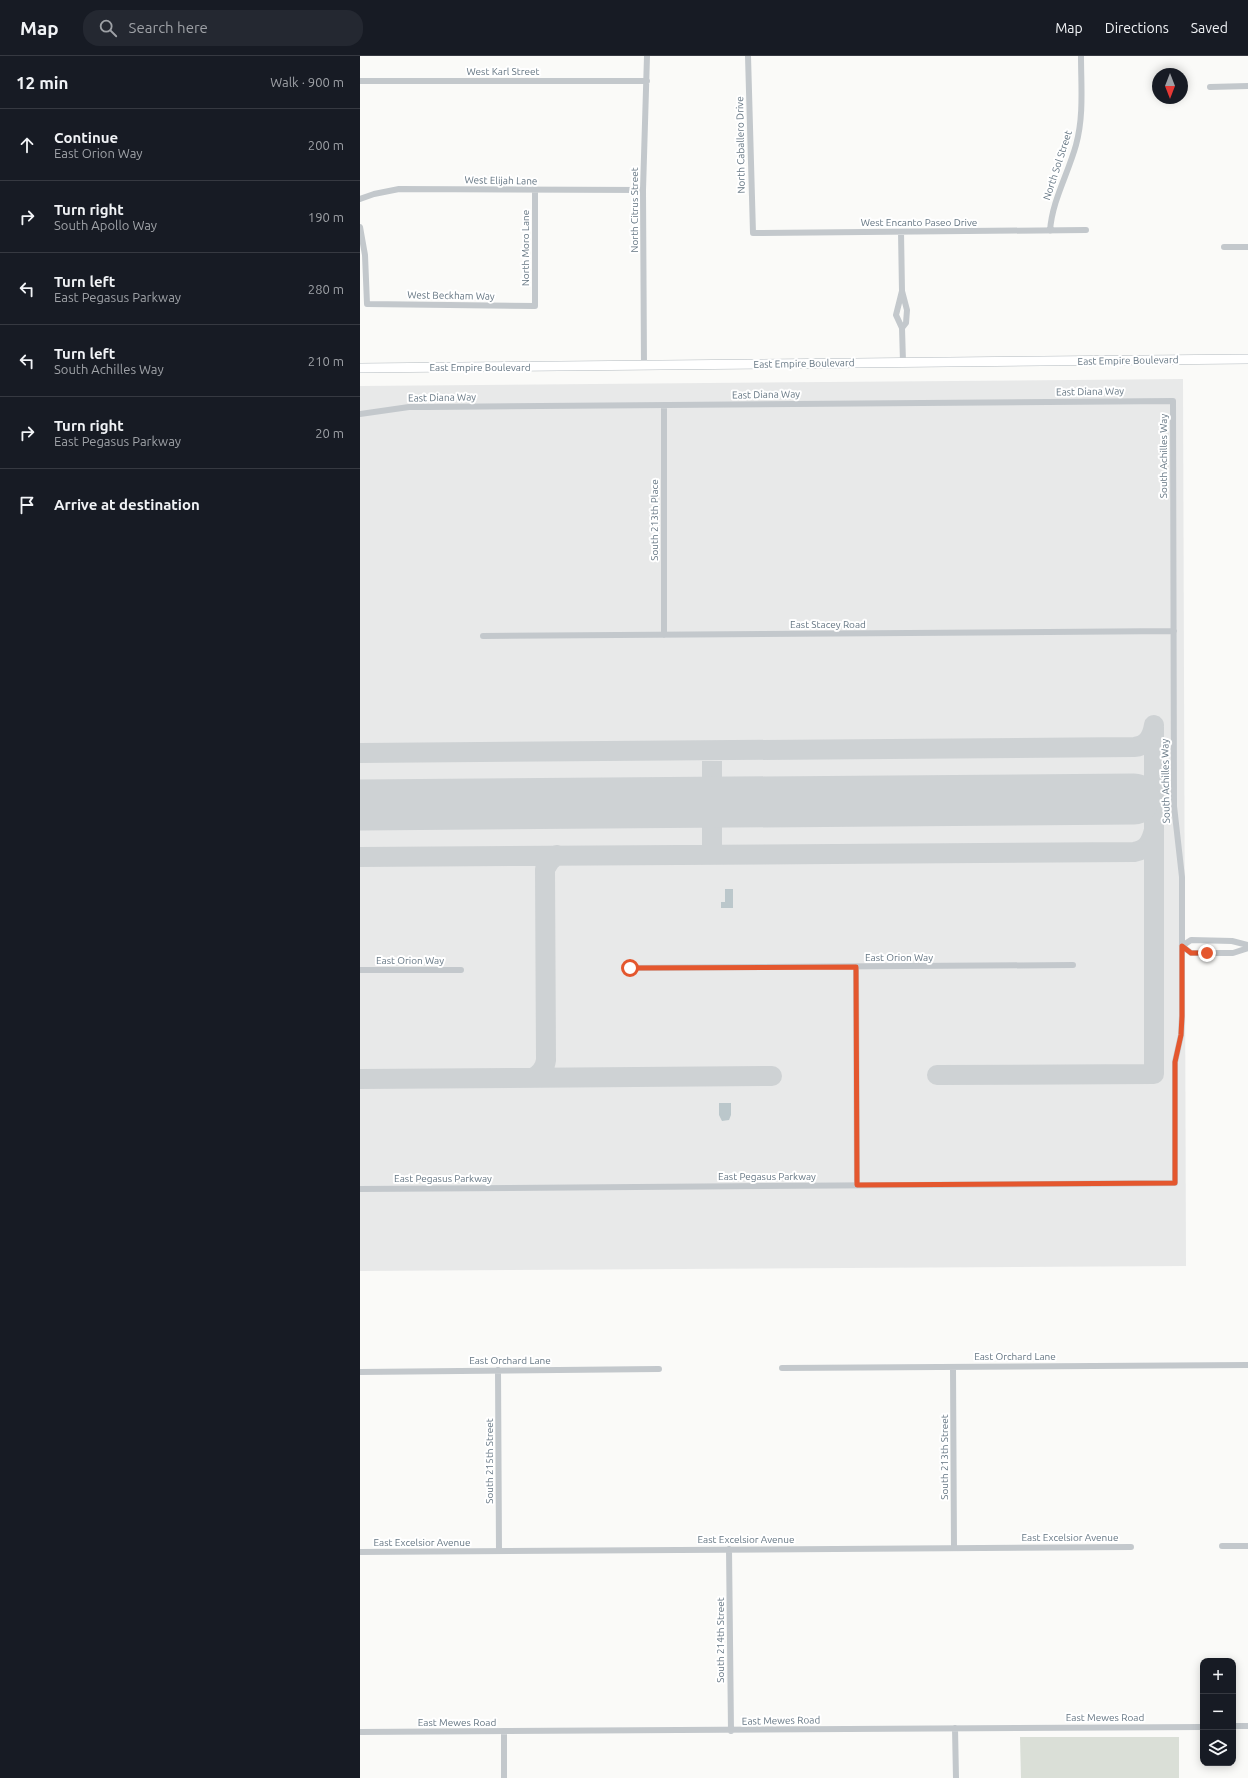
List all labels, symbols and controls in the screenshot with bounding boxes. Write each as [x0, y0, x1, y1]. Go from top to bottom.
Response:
search box [83, 10, 363, 46]
text: Map [20, 17, 59, 39]
icon: search [97, 17, 119, 39]
text: Search here [129, 19, 208, 36]
text: Map [1055, 20, 1083, 36]
text: Directions [1105, 20, 1169, 36]
text: Saved [1191, 20, 1228, 36]
street label: West Karl Street [466, 66, 540, 77]
north arrow [1152, 68, 1188, 104]
text: 12 min [16, 73, 69, 92]
text: Walk · 900 m [270, 75, 344, 89]
street label: North Caballero Drive [734, 96, 747, 194]
text: Continue [54, 129, 118, 146]
street label: North Sol Street [1041, 129, 1074, 201]
icon: ahead [16, 134, 38, 156]
text: 200 m [308, 138, 344, 152]
text: East Orion Way [54, 146, 143, 160]
street label: North Citrus Street [629, 167, 640, 253]
street label: West Elijah Lane [464, 174, 538, 187]
text: Turn right [54, 201, 124, 218]
icon: right [16, 206, 38, 228]
text: 190 m [308, 210, 344, 224]
street label: North Moro Lane [520, 210, 531, 286]
street label: West Encanto Paseo Drive [861, 217, 977, 228]
text: South Apollo Way [54, 218, 157, 232]
text: Turn left [54, 273, 115, 290]
icon: left [16, 278, 38, 300]
text: 280 m [308, 282, 344, 296]
street label: West Beckham Way [407, 289, 495, 302]
text: East Pegasus Parkway [54, 290, 181, 304]
text: Turn left [54, 345, 115, 362]
icon: left [16, 350, 38, 372]
text: 210 m [308, 354, 344, 368]
street label: East Empire Boulevard [1077, 354, 1179, 367]
street label: East Empire Boulevard [753, 357, 855, 370]
text: South Achilles Way [54, 362, 164, 376]
street label: East Empire Boulevard [429, 362, 531, 373]
street label: East Diana Way [1056, 385, 1124, 398]
street label: East Diana Way [732, 388, 800, 401]
street label: East Diana Way [408, 391, 476, 404]
street label: South Achilles Way [1158, 414, 1169, 498]
text: Turn right [54, 417, 124, 434]
icon: right [16, 422, 38, 444]
text: 20 m [315, 426, 344, 440]
text: East Pegasus Parkway [54, 434, 181, 448]
street label: South 213th Place [649, 479, 660, 561]
icon: arrive [16, 494, 38, 516]
text: Arrive at destination [54, 496, 200, 513]
street label: East Stacey Road [790, 619, 866, 630]
street label: South Achilles Way [1159, 739, 1172, 823]
route end [1198, 944, 1216, 962]
street label: East Orion Way [865, 952, 933, 963]
street label: East Orion Way [376, 955, 444, 966]
route start [621, 959, 639, 977]
street label: East Pegasus Parkway [718, 1171, 816, 1182]
street label: East Pegasus Parkway [394, 1173, 492, 1184]
street label: East Orchard Lane [974, 1351, 1056, 1362]
street label: East Orchard Lane [469, 1355, 551, 1366]
street label: South 213th Street [939, 1414, 950, 1500]
street label: South 215th Street [484, 1418, 495, 1504]
street label: East Excelsior Avenue [1021, 1532, 1119, 1543]
street label: East Excelsior Avenue [697, 1534, 795, 1545]
street label: East Excelsior Avenue [373, 1537, 471, 1548]
street label: South 214th Street [715, 1597, 726, 1683]
map controls [1200, 1658, 1236, 1766]
button: + [1200, 1658, 1236, 1694]
button: − [1200, 1694, 1236, 1730]
street label: East Mewes Road [1066, 1712, 1144, 1723]
street label: East Mewes Road [742, 1714, 820, 1727]
street label: East Mewes Road [418, 1717, 496, 1728]
button: layers [1200, 1730, 1236, 1766]

